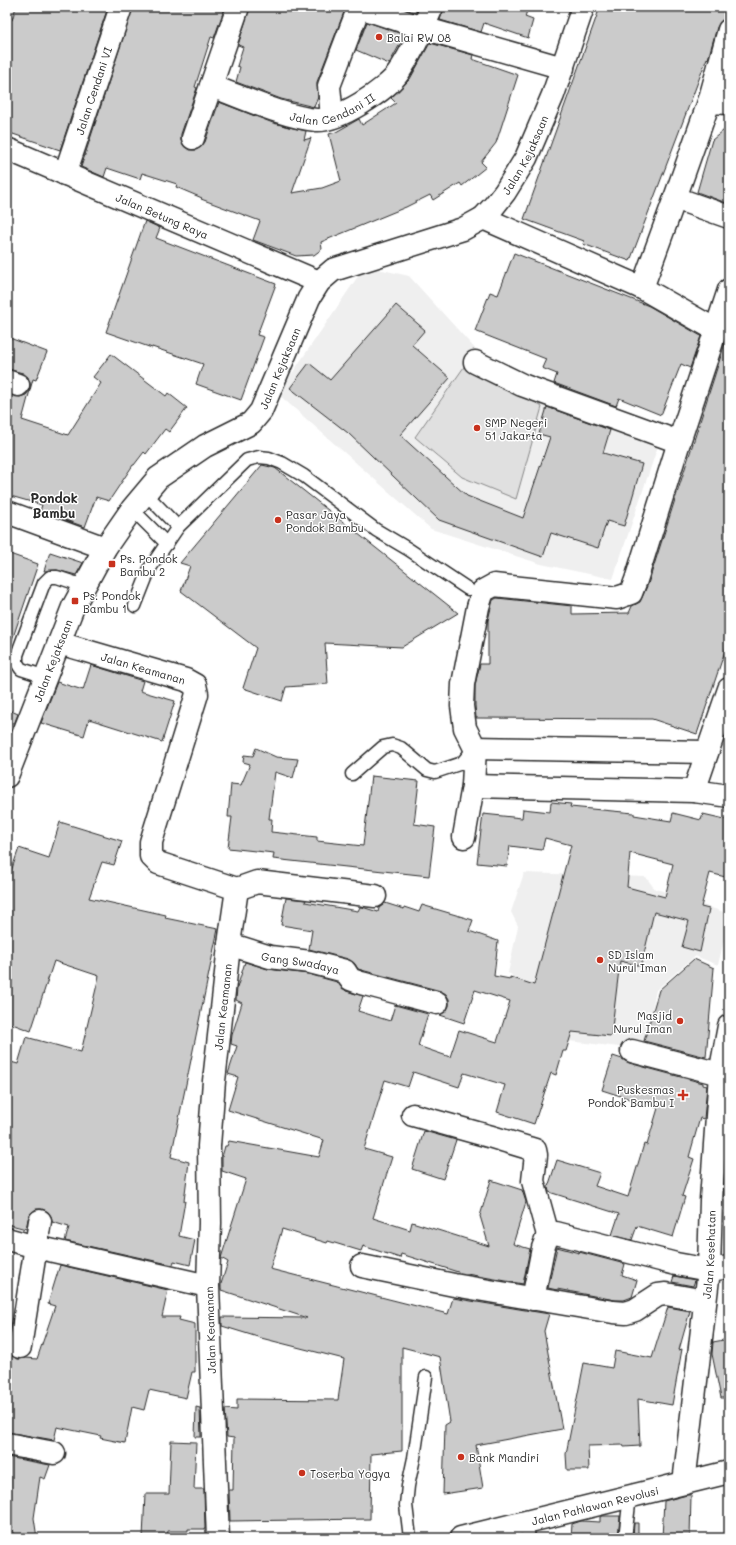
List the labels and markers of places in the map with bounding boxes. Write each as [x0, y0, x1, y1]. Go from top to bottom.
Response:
place label: Balai RW 08 [387, 30, 451, 45]
marker: Balai RW 08 [374, 32, 384, 42]
place label: SMP Negeri 51 Jakarta [485, 415, 547, 443]
marker: SMP Negeri 51 Jakarta [472, 423, 482, 433]
place label: Pasar Jaya Pondok Bambu [286, 507, 364, 535]
marker: Pasar Jaya Pondok Bambu [273, 515, 283, 525]
place label: Ps. Pondok Bambu 2 [120, 551, 178, 579]
marker: Ps. Pondok Bambu 2 [107, 559, 117, 569]
place label: Ps. Pondok Bambu 1 [83, 588, 141, 616]
marker: Ps. Pondok Bambu 1 [70, 596, 80, 606]
place label: SD Islam Nurul Iman [608, 947, 667, 975]
marker: SD Islam Nurul Iman [595, 955, 605, 965]
place label: Masjid Nurul Iman [614, 1008, 672, 1036]
marker: Masjid Nurul Iman [675, 1016, 685, 1026]
place label: Puskesmas Pondok Bambu I [588, 1082, 674, 1110]
marker: Puskesmas Pondok Bambu I [677, 1089, 689, 1101]
place label: Bank Mandiri [469, 1450, 539, 1465]
marker: Bank Mandiri [456, 1452, 466, 1462]
place label: Toserba Yogya [310, 1466, 391, 1481]
marker: Toserba Yogya [297, 1468, 307, 1478]

